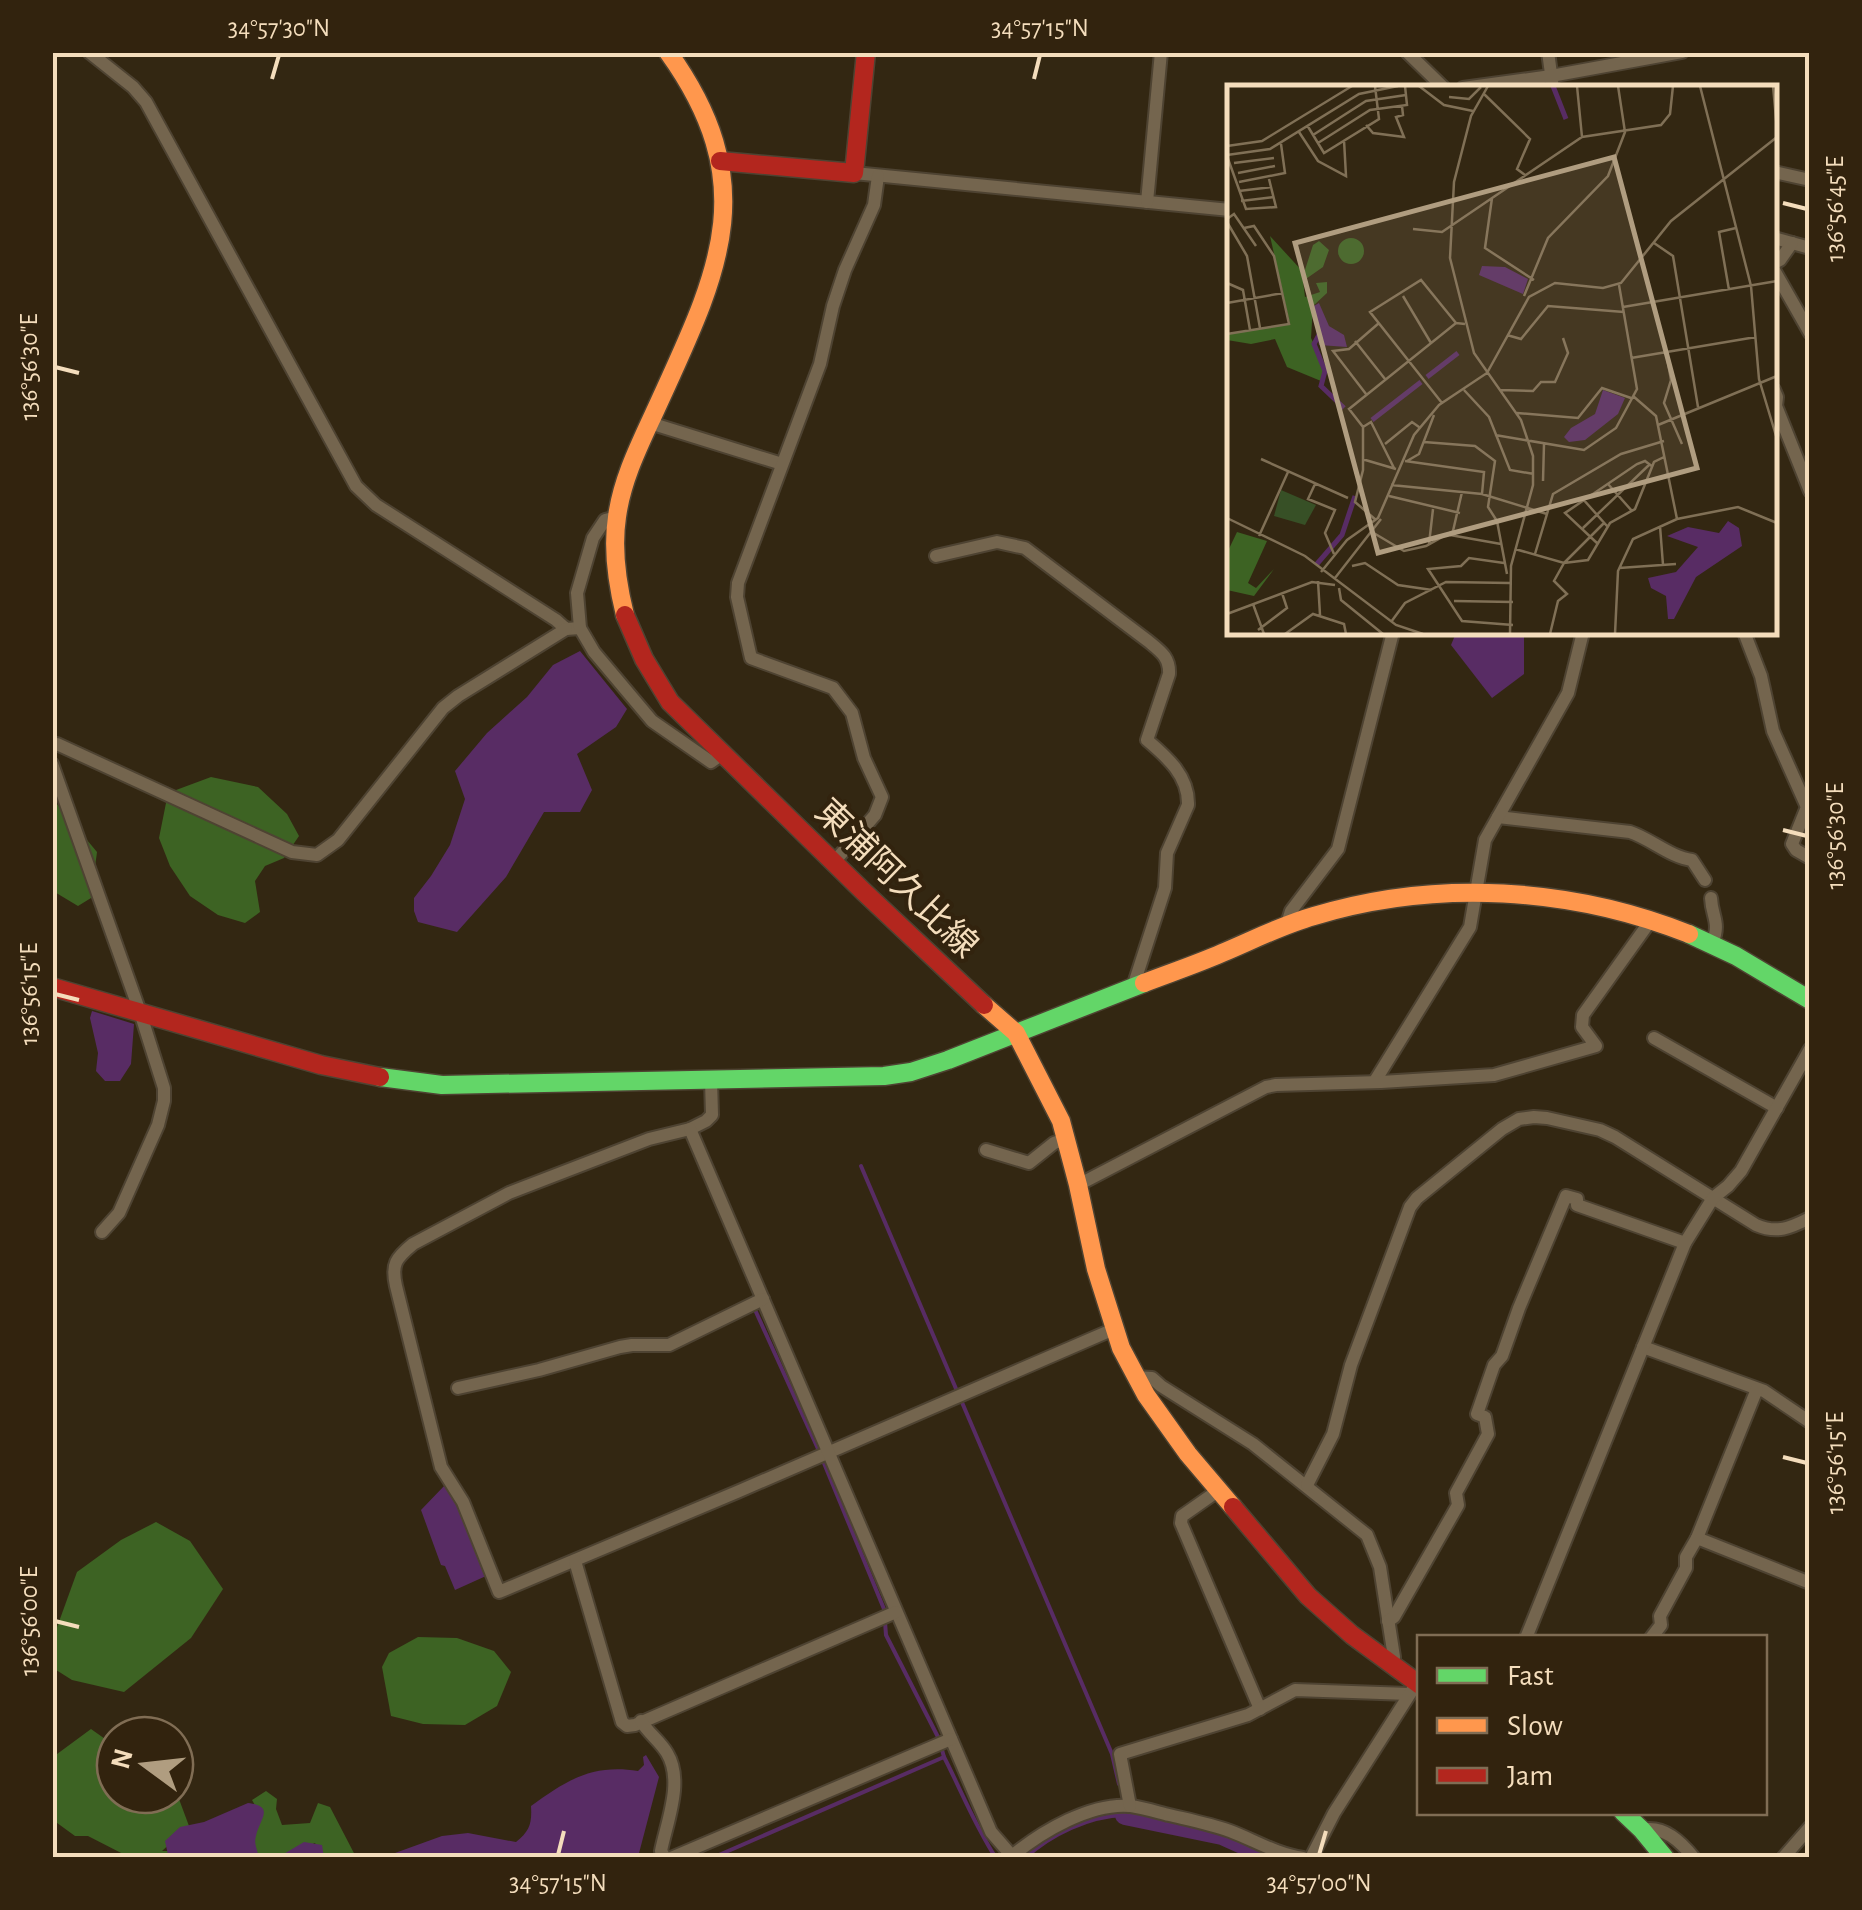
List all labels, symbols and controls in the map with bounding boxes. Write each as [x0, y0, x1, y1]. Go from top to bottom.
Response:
text: 34°57'30"N [228, 16, 330, 41]
text: 34°57'15"N [991, 16, 1089, 41]
inset map [1227, 85, 1777, 635]
text: 136°56'45"E [1823, 156, 1848, 262]
text: 136°56'30"E [17, 314, 42, 420]
text: 136°56'30"E [1823, 783, 1848, 889]
street label: 東浦阿久比線 [808, 792, 985, 965]
text: 136°56'15"E [17, 943, 42, 1045]
text: 136°56'15"E [1823, 1412, 1848, 1514]
text: 136°56'00"E [17, 1566, 42, 1676]
legend [1417, 1635, 1767, 1815]
text: Fast [1507, 1661, 1554, 1691]
text: Slow [1507, 1711, 1563, 1741]
north arrow [95, 1715, 195, 1815]
text: N [107, 1746, 139, 1772]
text: Jam [1507, 1761, 1553, 1791]
text: 34°57'15"N [509, 1871, 607, 1896]
text: 34°57'00"N [1266, 1871, 1372, 1896]

